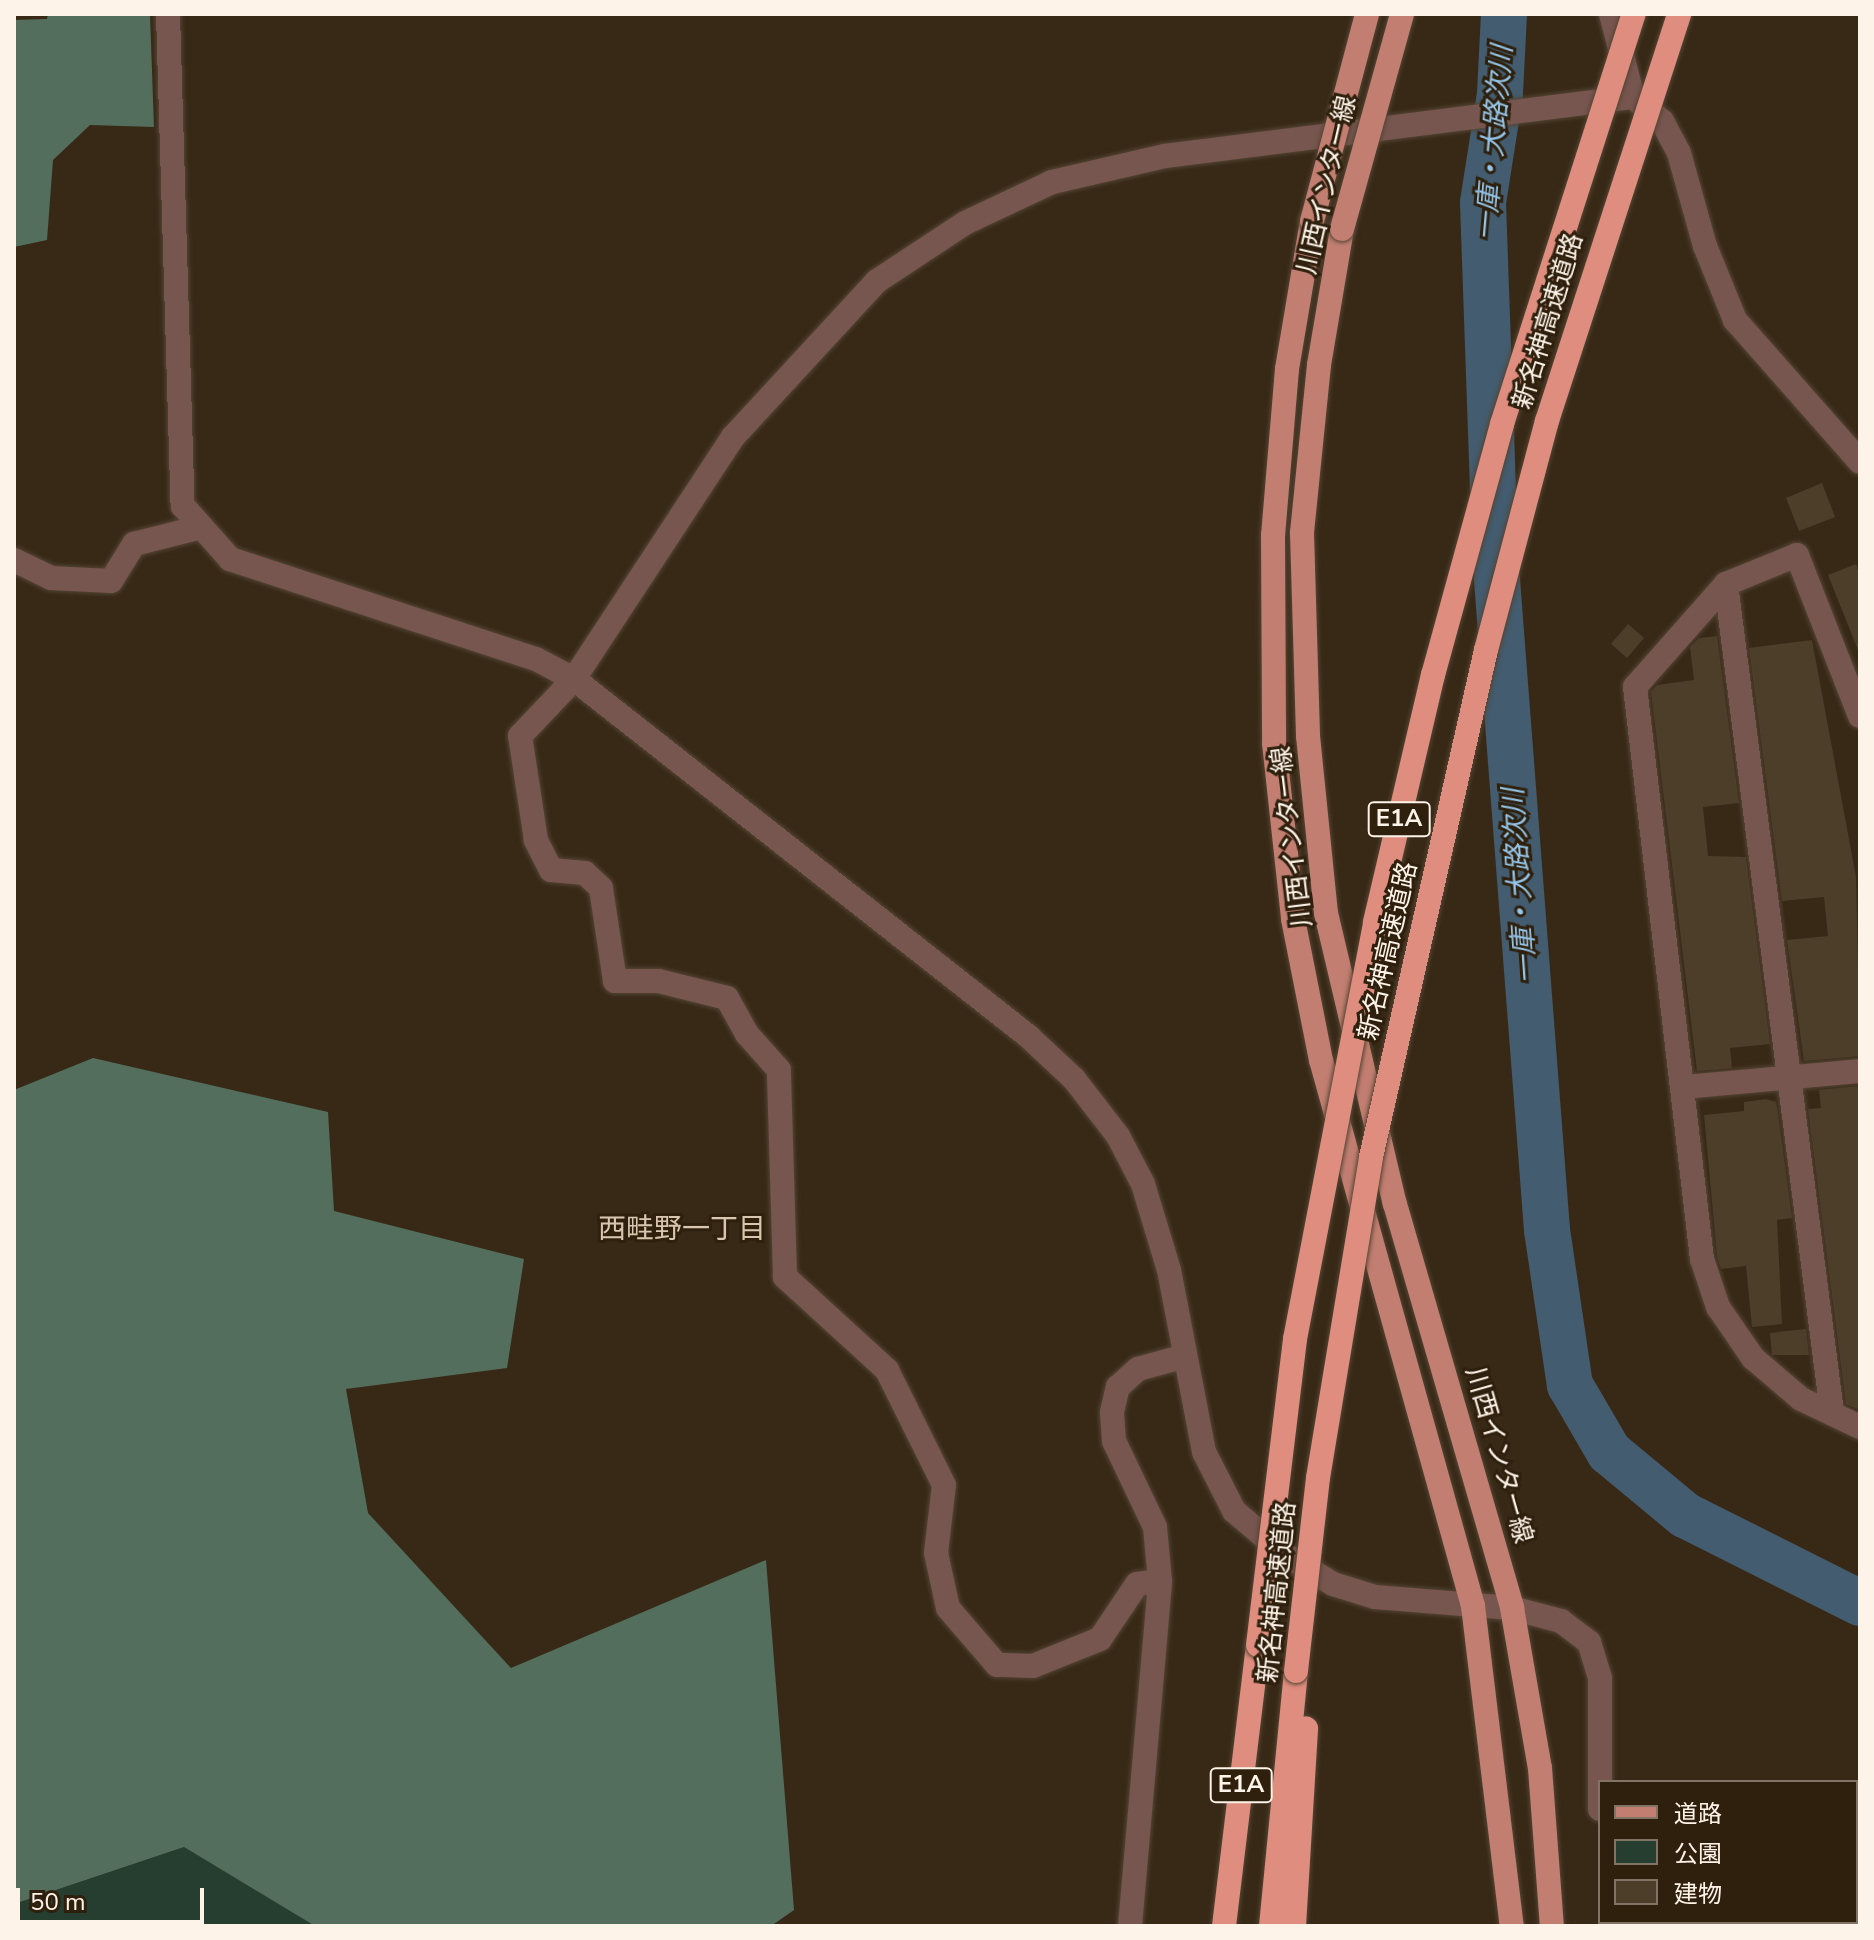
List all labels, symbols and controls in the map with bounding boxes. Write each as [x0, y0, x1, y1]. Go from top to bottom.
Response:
water label: 一庫・大路次川 [1469, 44, 1519, 242]
street label: 川西インター線 [1291, 93, 1363, 277]
street label: 新名神高速道路 [1506, 229, 1590, 413]
street label: 川西インター線 [1265, 745, 1319, 929]
water label: 一庫・大路次川 [1496, 787, 1544, 985]
road number: E1A [1367, 799, 1431, 839]
street label: 新名神高速道路 [1352, 859, 1424, 1043]
district label: 西畦野一丁目 [598, 1212, 766, 1246]
street label: 川西インター線 [1459, 1363, 1539, 1547]
street label: 新名神高速道路 [1252, 1500, 1302, 1684]
road number: E1A [1209, 1765, 1273, 1805]
legend [1598, 1780, 1858, 1924]
text: 道路 [1674, 1798, 1722, 1830]
text: 公園 [1674, 1838, 1722, 1870]
scale bar [20, 1872, 208, 1922]
text: 建物 [1674, 1878, 1722, 1910]
text: 50 m [30, 1886, 86, 1918]

